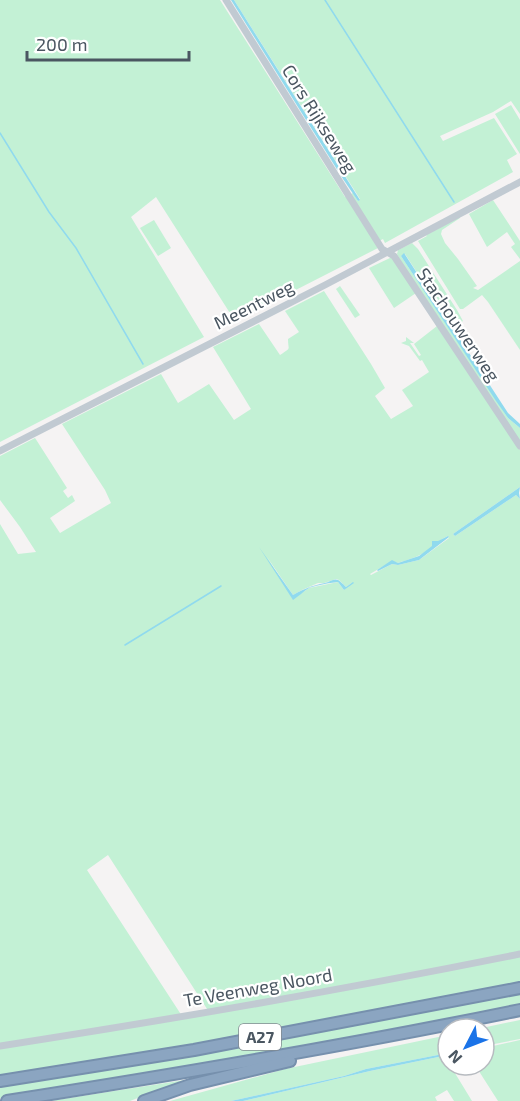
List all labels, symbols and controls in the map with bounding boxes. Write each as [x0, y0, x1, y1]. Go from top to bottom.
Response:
scale bar [27, 24, 189, 62]
text: 200 m [36, 33, 88, 55]
street label: Cors Rijkseweg [278, 60, 362, 177]
street label: Stachouwerweg [413, 263, 505, 386]
street label: Meentweg [210, 275, 297, 334]
street label: Te Veenweg Noord [182, 963, 334, 1011]
north arrow [436, 1017, 496, 1077]
road number: A27 [239, 1024, 281, 1050]
text: N [444, 1047, 465, 1068]

